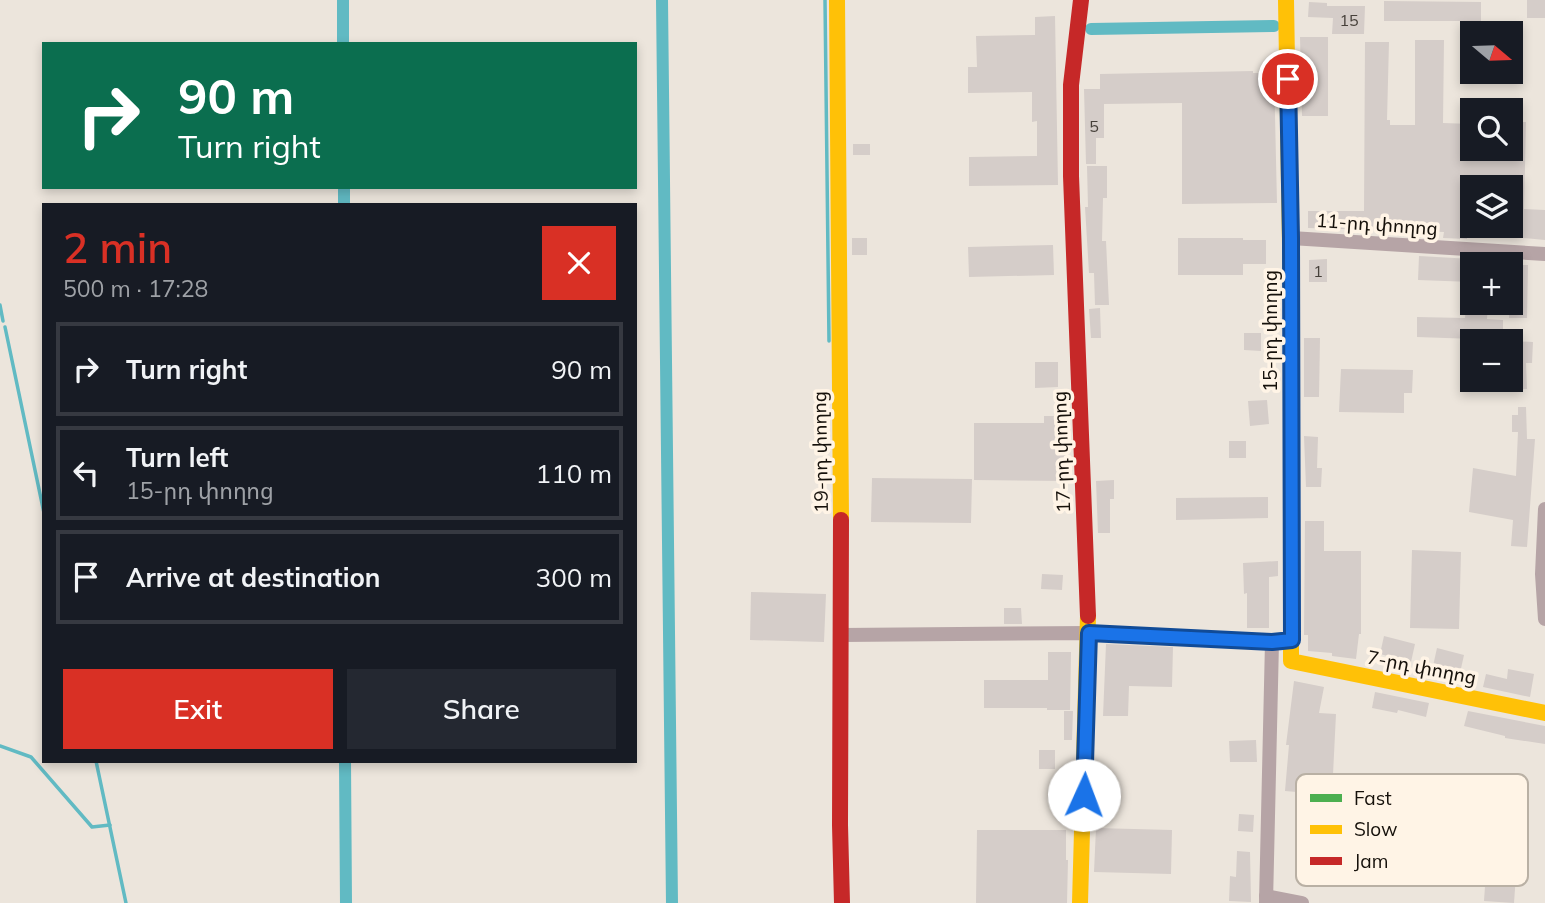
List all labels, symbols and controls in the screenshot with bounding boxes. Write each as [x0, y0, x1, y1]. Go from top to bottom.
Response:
house number: 15 [1339, 10, 1359, 30]
north arrow [1460, 21, 1522, 84]
map controls [1460, 21, 1523, 392]
pin [1258, 49, 1318, 109]
icon: arrive [1269, 60, 1307, 98]
text: 90 m [178, 65, 294, 126]
icon: right [63, 70, 154, 161]
button: search [1460, 98, 1523, 161]
house number: 5 [1089, 116, 1099, 136]
text: Turn right [178, 126, 321, 166]
button: layers [1460, 175, 1523, 238]
street label: 11-րդ փողոց [1315, 208, 1439, 240]
text: 2 min [63, 221, 172, 274]
button: close [542, 226, 616, 300]
button: + [1460, 252, 1523, 315]
house number: 1 [1313, 261, 1323, 281]
street label: 15-րդ փողոց [1258, 270, 1282, 392]
text: 500 m · 17:28 [63, 274, 208, 303]
button: − [1460, 329, 1523, 392]
icon: right [67, 350, 105, 388]
text: Turn right [126, 353, 247, 386]
text: 90 m [551, 353, 612, 386]
street label: 19-րդ փողոց [807, 391, 833, 513]
street label: 17-րդ փողոց [1047, 391, 1075, 513]
text: Turn left [126, 441, 228, 474]
icon: left [67, 454, 105, 492]
text: 110 m [536, 457, 612, 490]
text: 15-րդ փողոց [126, 476, 274, 505]
icon: arrive [67, 558, 105, 596]
text: Arrive at destination [126, 561, 381, 594]
text: 300 m [536, 561, 612, 594]
street label: 7-րդ փողոց [1365, 645, 1479, 689]
button: Exit [63, 669, 333, 749]
button: Share [347, 669, 616, 749]
position arrow [1047, 758, 1121, 832]
legend [1296, 774, 1528, 886]
text: Fast [1354, 786, 1392, 810]
text: Slow [1354, 817, 1398, 841]
text: Jam [1354, 849, 1388, 873]

